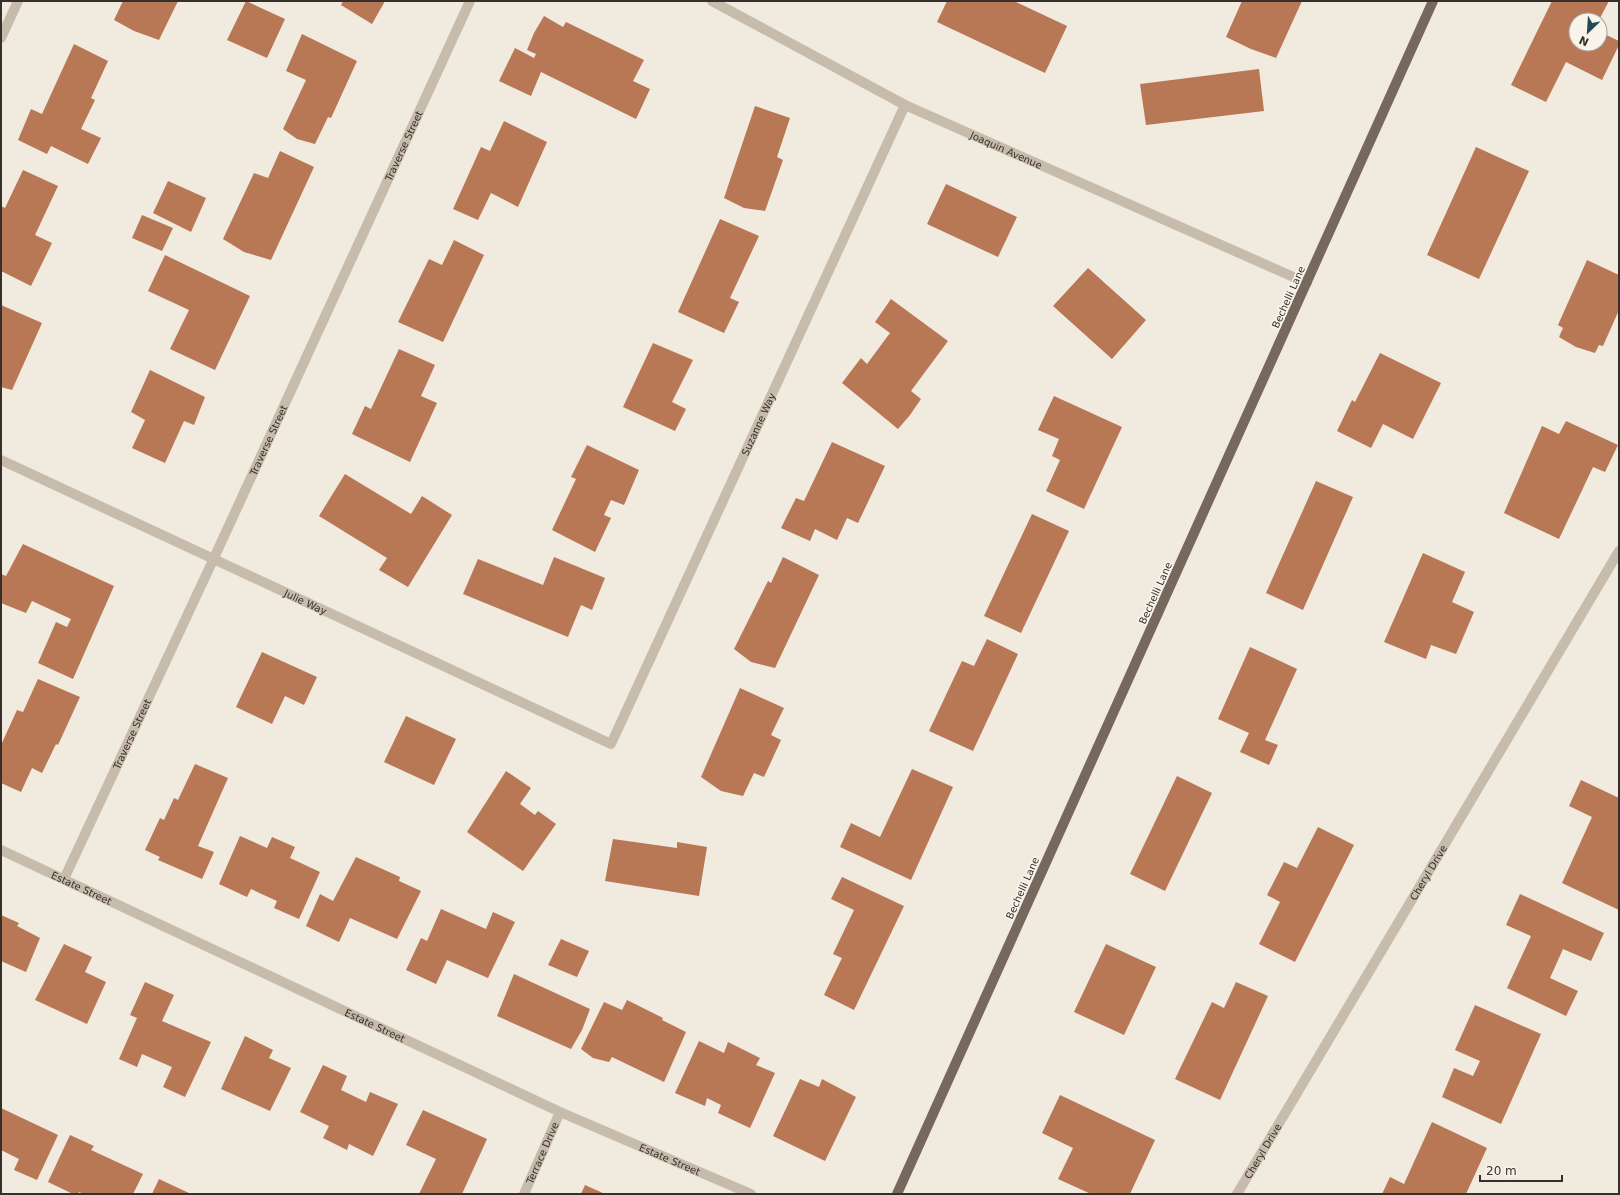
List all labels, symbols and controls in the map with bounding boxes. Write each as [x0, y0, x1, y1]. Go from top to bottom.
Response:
north arrow [1568, 12, 1608, 52]
text: N [1577, 33, 1591, 48]
street label: Traverse Street [383, 109, 425, 184]
street label: Joaquin Avenue [968, 129, 1044, 171]
street label: Bechelli Lane [1270, 264, 1307, 330]
street label: Suzanne Way [740, 391, 778, 457]
street label: Traverse Street [247, 403, 290, 478]
street label: Bechelli Lane [1137, 560, 1174, 626]
street label: Julie Way [282, 587, 328, 617]
street label: Traverse Street [111, 697, 153, 772]
street label: Cheryl Drive [1408, 843, 1449, 902]
street label: Bechelli Lane [1004, 855, 1041, 921]
street label: Estate Street [49, 869, 113, 907]
street label: Estate Street [343, 1007, 407, 1045]
street label: Terrace Drive [524, 1120, 561, 1186]
street label: Cheryl Drive [1242, 1122, 1284, 1181]
street label: Estate Street [638, 1142, 702, 1178]
scale bar [1480, 1157, 1562, 1183]
text: 20 m [1486, 1164, 1517, 1178]

